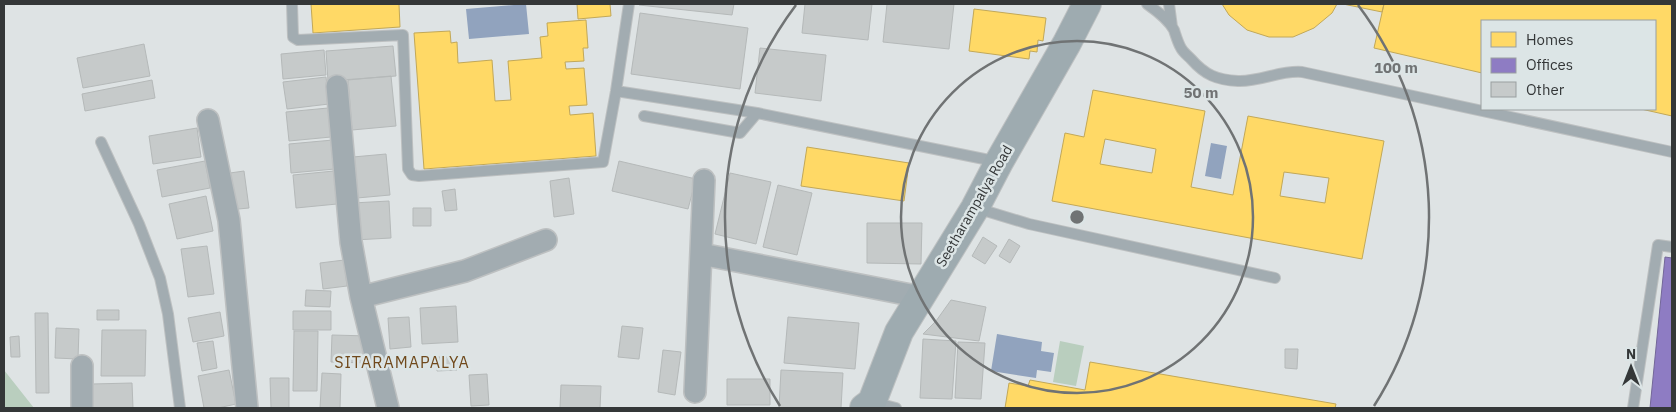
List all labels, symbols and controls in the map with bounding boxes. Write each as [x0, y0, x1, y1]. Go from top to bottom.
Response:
legend [1481, 20, 1656, 110]
text: Homes [1526, 30, 1574, 49]
text: Offices [1526, 55, 1573, 74]
text: 100 m [1374, 58, 1418, 77]
text: Other [1526, 80, 1565, 99]
text: 50 m [1184, 83, 1218, 102]
street label: Seetharampalya Road [932, 142, 1016, 270]
centre of rings [1068, 208, 1086, 226]
north arrow [1606, 342, 1656, 392]
text: N [1626, 345, 1636, 363]
district label: SITARAMAPALYA [334, 352, 470, 372]

